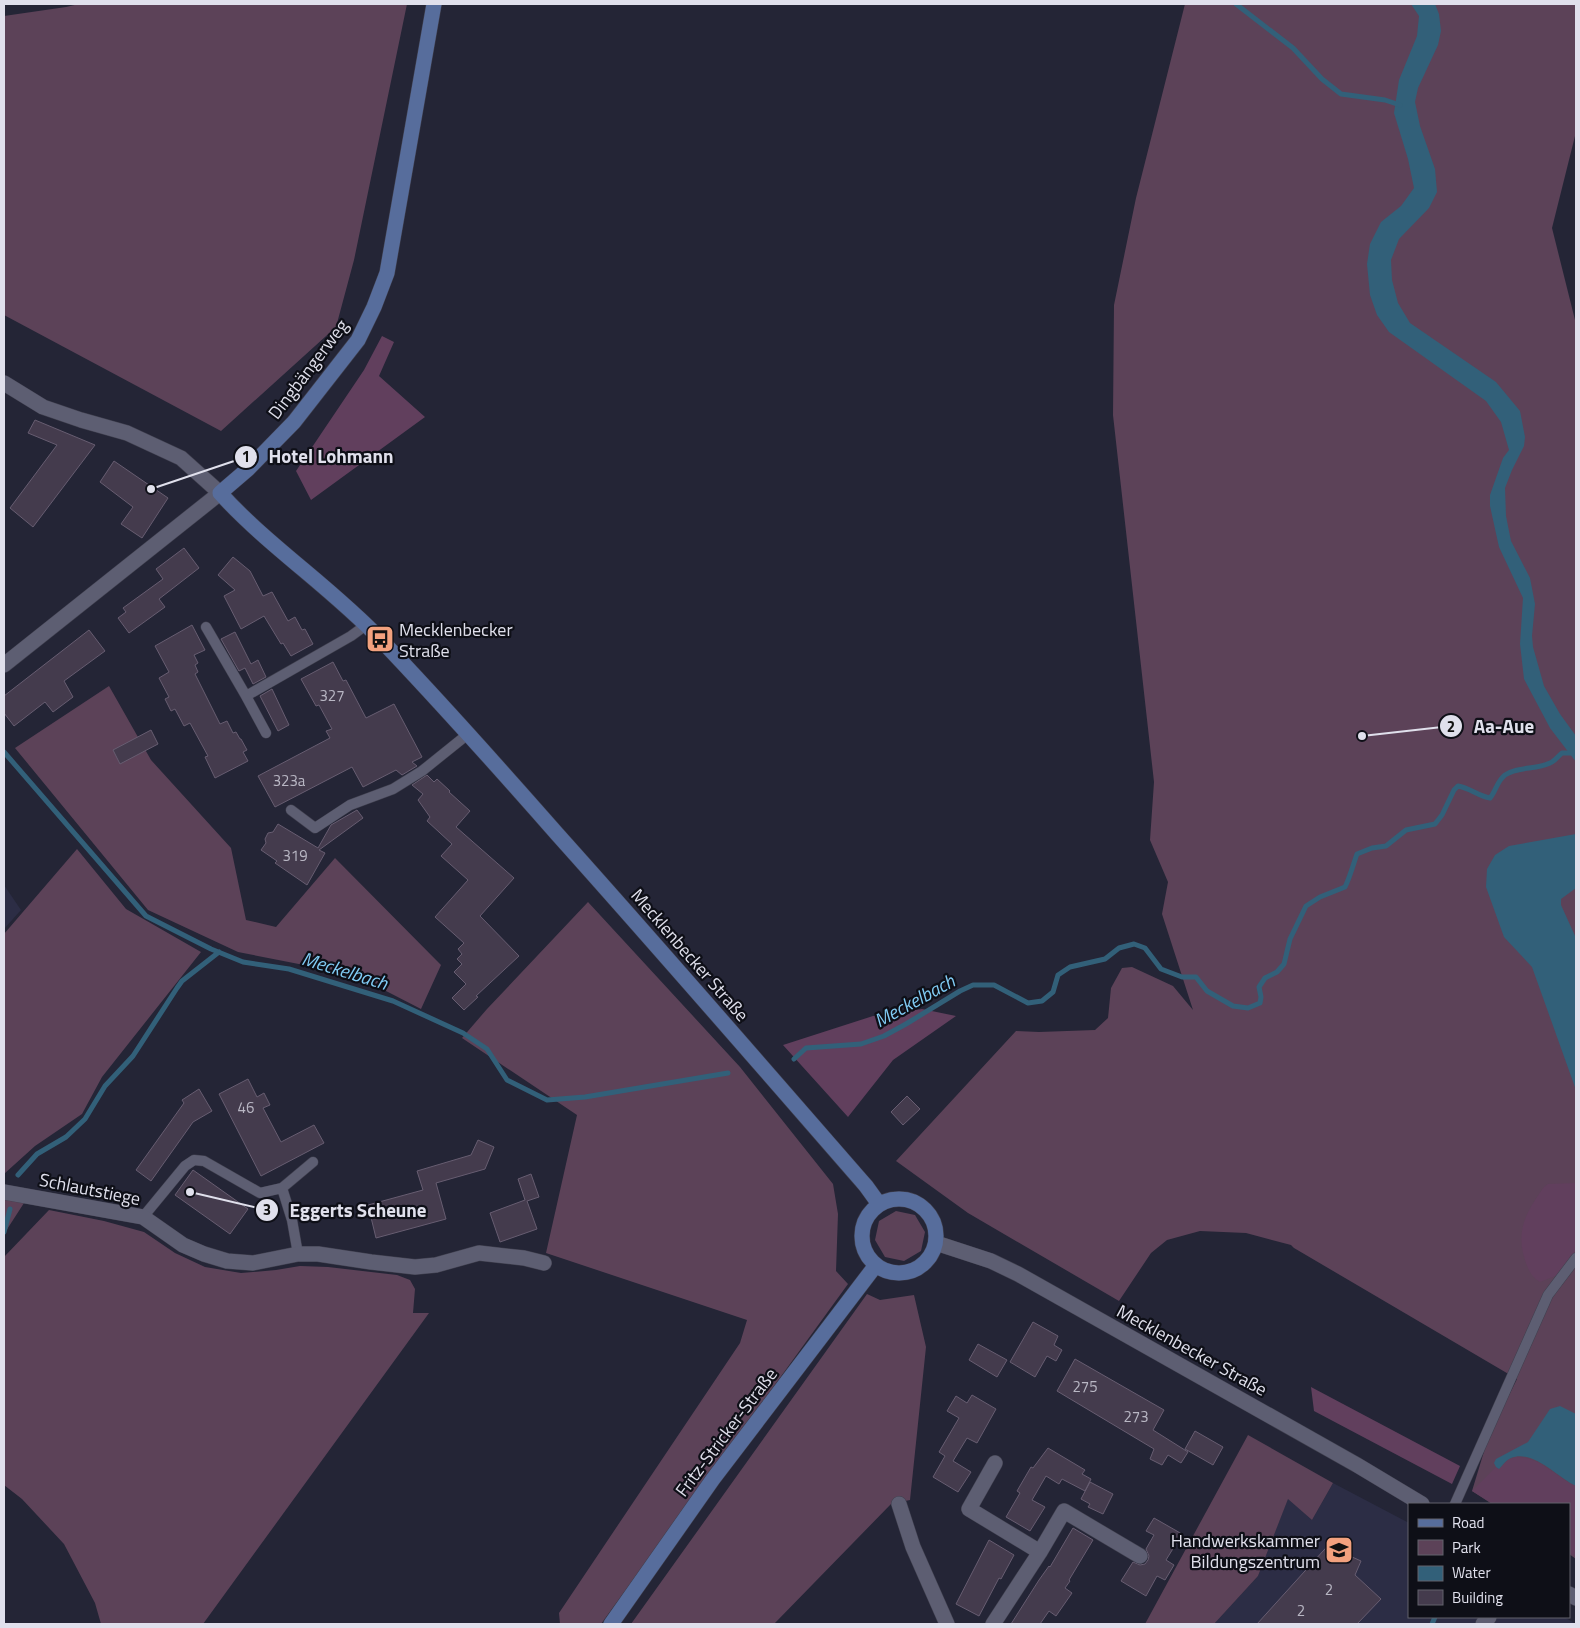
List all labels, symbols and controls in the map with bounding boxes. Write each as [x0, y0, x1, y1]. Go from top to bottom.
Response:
street label: Dingbängerweg [261, 313, 355, 425]
callout: Hotel Lohmann [233, 440, 403, 474]
text: Hotel Lohmann [268, 441, 394, 470]
text: 1 [242, 445, 250, 468]
place label: Mecklenbecker Straße [399, 616, 513, 664]
bus stop icon: Mecklenbecker Straße [365, 624, 395, 654]
house number: 327 [319, 684, 345, 707]
callout: Aa-Aue [1438, 709, 1544, 743]
text: Aa-Aue [1474, 711, 1535, 740]
text: 2 [1447, 715, 1455, 738]
house number: 323a [273, 769, 306, 792]
house number: 319 [282, 844, 308, 867]
street label: Mecklenbecker Straße [625, 883, 755, 1027]
water label: Meckelbach [298, 943, 392, 997]
water label: Meckelbach [868, 966, 960, 1034]
house number: 46 [238, 1096, 254, 1119]
street label: Schlautstiege [37, 1166, 143, 1212]
callout: Eggerts Scheune [255, 1193, 437, 1227]
text: Eggerts Scheune [289, 1195, 427, 1224]
text: 3 [263, 1198, 271, 1221]
street label: Mecklenbecker Straße [1112, 1297, 1272, 1403]
street label: Fritz-Stricker-Straße [668, 1362, 784, 1502]
house number: 275 [1072, 1375, 1098, 1398]
house number: 273 [1123, 1405, 1149, 1428]
legend [1408, 1503, 1570, 1618]
text: Road [1452, 1511, 1484, 1534]
place label: Handwerkskammer Bildungszentrum [1171, 1527, 1320, 1575]
school or university icon: Handwerkskammer Bildungszentrum [1324, 1535, 1354, 1565]
text: Park [1452, 1536, 1481, 1559]
text: Water [1452, 1561, 1491, 1584]
house number: 2 [1325, 1578, 1333, 1601]
text: Building [1452, 1586, 1503, 1609]
house number: 2 [1297, 1599, 1305, 1622]

